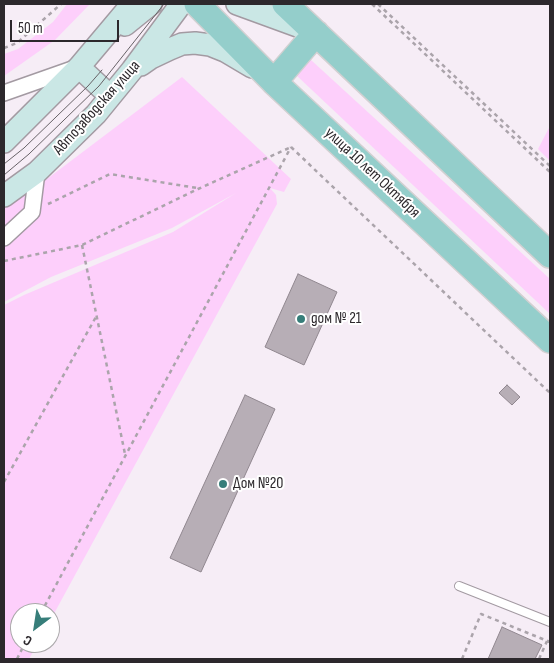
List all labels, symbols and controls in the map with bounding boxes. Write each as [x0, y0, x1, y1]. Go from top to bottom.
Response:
scale bar [12, 10, 121, 42]
text: 50 m [18, 19, 43, 38]
street label: Автозаводская улица [50, 57, 144, 159]
street label: улица 10 лет Октября [320, 124, 424, 222]
place label: дом № 21 [311, 309, 361, 329]
marker: дом № 21 [295, 313, 307, 325]
place label: Дом №20 [233, 474, 283, 494]
marker: Дом №20 [217, 478, 229, 490]
north arrow [10, 603, 60, 653]
text: С [20, 631, 35, 650]

